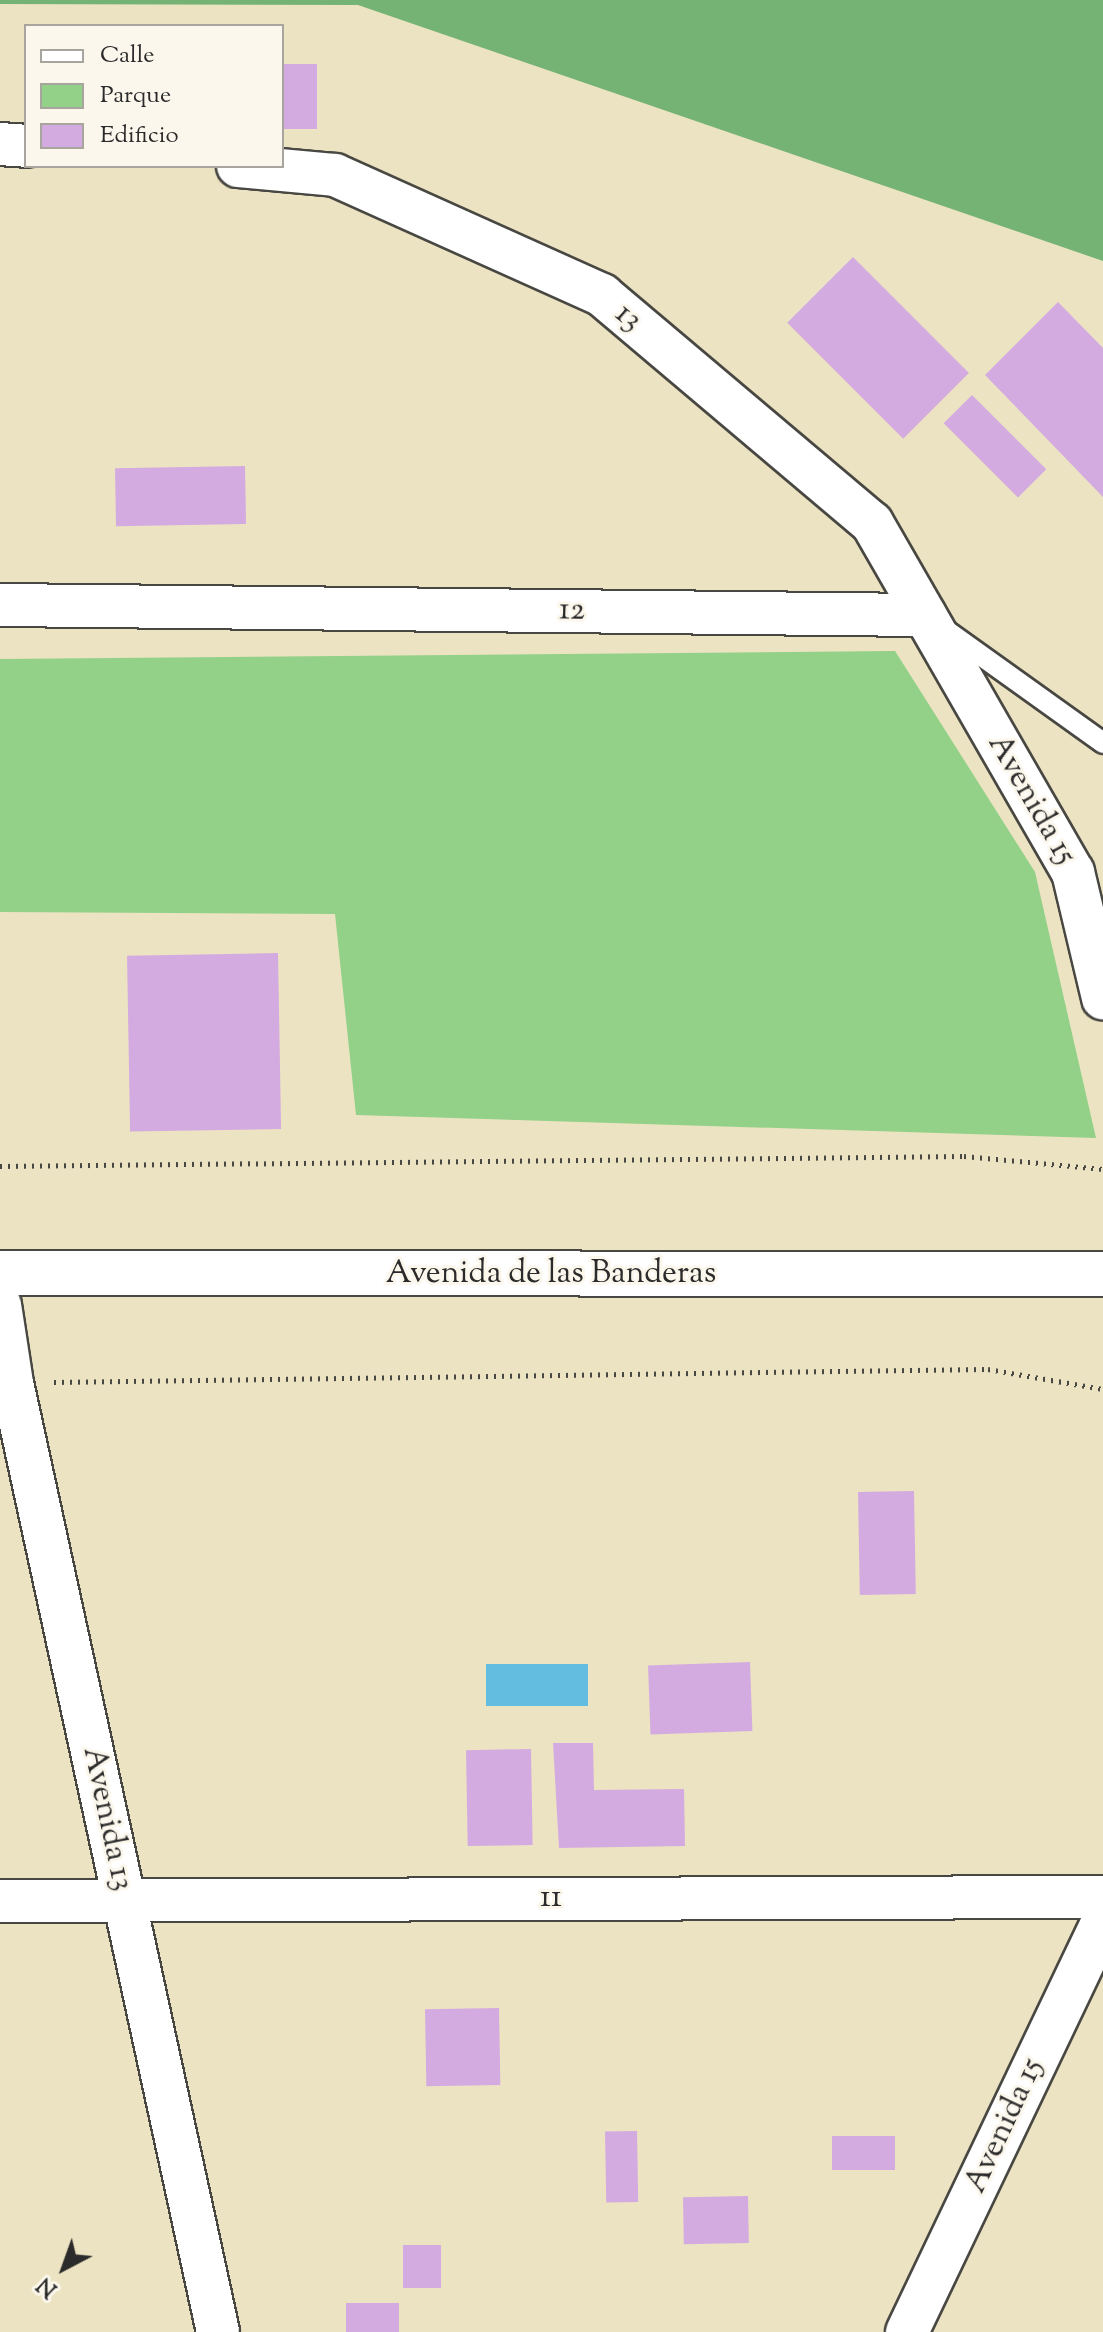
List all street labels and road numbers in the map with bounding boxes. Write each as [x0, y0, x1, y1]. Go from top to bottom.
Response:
street label: 13 [607, 296, 649, 340]
street label: 12 [559, 592, 585, 630]
street label: Avenida 15 [978, 728, 1084, 872]
street label: Avenida de las Banderas [386, 1255, 716, 1293]
street label: Avenida 13 [73, 1743, 141, 1895]
street label: 11 [540, 1879, 562, 1917]
street label: Avenida 15 [957, 2053, 1053, 2199]

